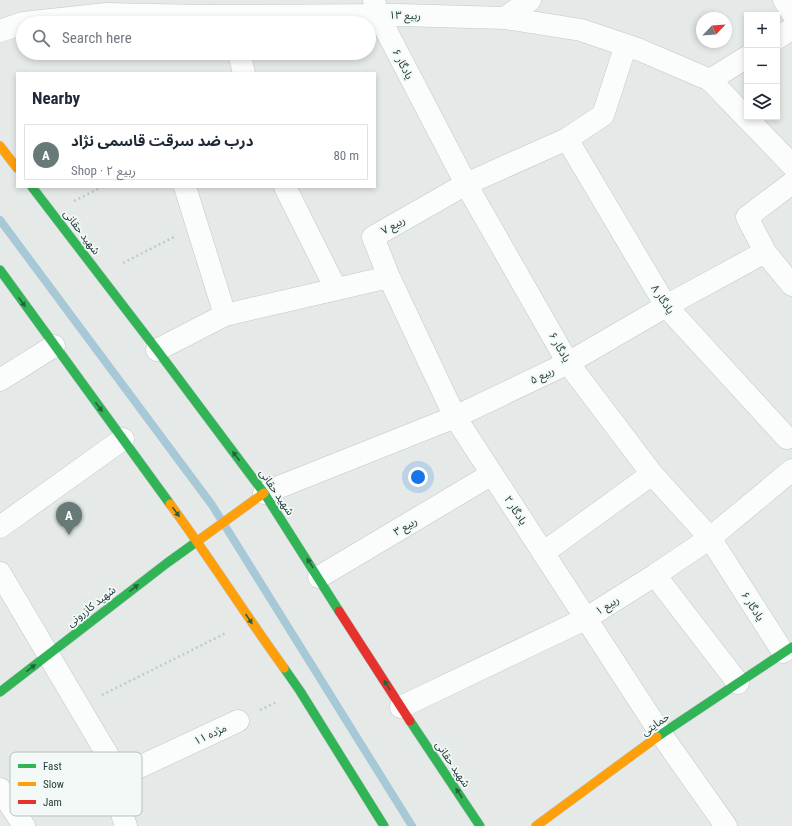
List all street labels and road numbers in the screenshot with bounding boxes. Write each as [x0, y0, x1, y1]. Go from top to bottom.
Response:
street label: ربیع ۱۳ [389, 9, 421, 23]
street label: یادگار ۶ [389, 47, 416, 82]
street label: شهید حقانی [60, 207, 103, 258]
street label: ربیع ۷ [379, 214, 408, 238]
street label: یادگار ۸ [648, 282, 677, 316]
street label: یادگار ۶ [546, 330, 573, 365]
street label: ربیع ۵ [528, 364, 557, 388]
street label: شهید حقانی [256, 467, 297, 518]
street label: یادگار ۲ [501, 493, 530, 527]
street label: ربیع ۳ [391, 514, 420, 539]
street label: شهید کازرونی [64, 583, 119, 630]
street label: یادگار ۶ [738, 589, 767, 623]
street label: ربیع ۱ [593, 593, 622, 619]
street label: حمایتی [639, 710, 672, 739]
street label: مژده ۱۱ [192, 721, 229, 748]
street label: شهید حقانی [432, 739, 473, 790]

